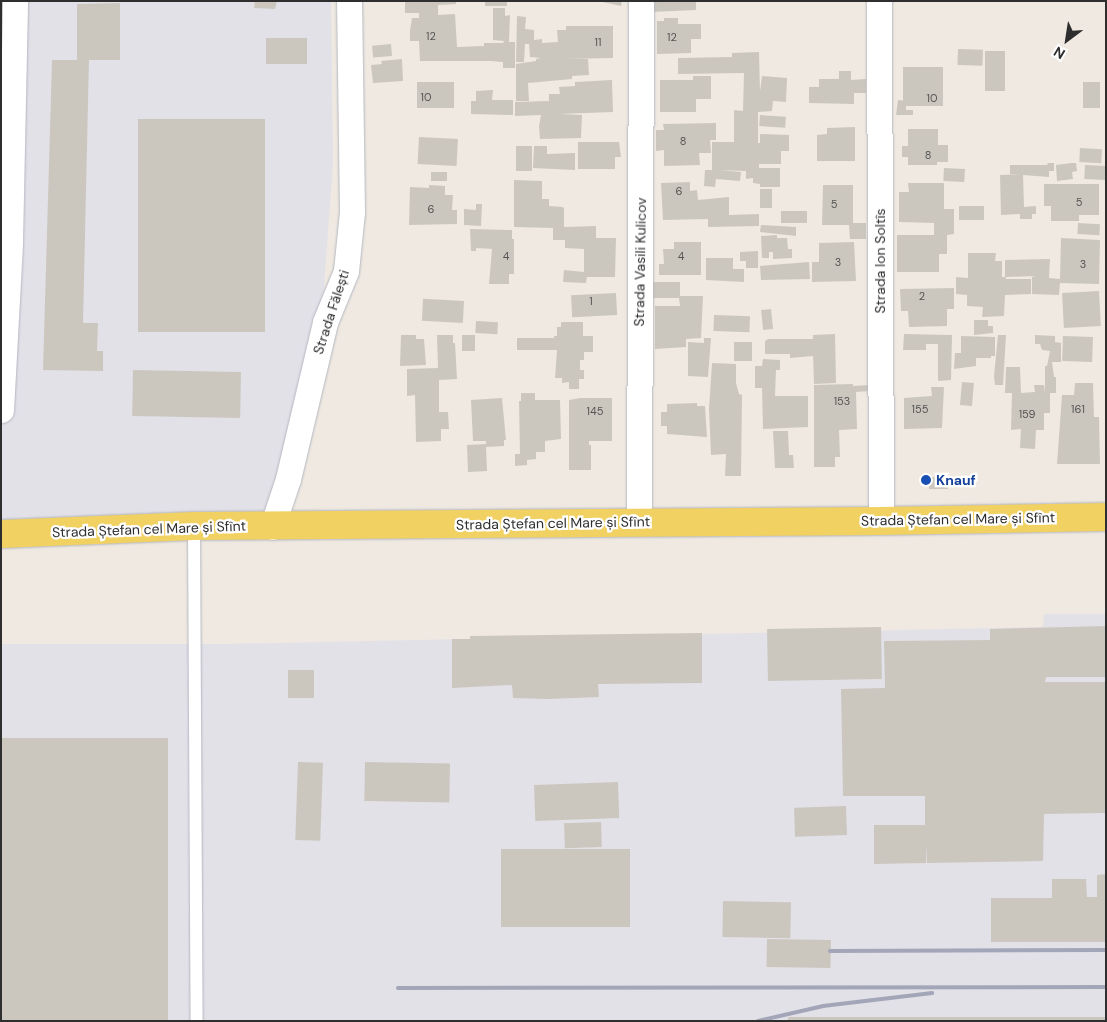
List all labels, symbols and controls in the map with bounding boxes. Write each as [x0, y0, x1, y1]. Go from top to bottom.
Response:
north arrow [1042, 15, 1092, 65]
house number: 12 [426, 29, 436, 43]
house number: 12 [667, 30, 677, 44]
house number: 11 [595, 35, 601, 49]
text: N [1050, 43, 1068, 63]
house number: 10 [421, 90, 431, 104]
house number: 10 [927, 91, 937, 105]
house number: 8 [680, 134, 686, 148]
house number: 8 [925, 148, 931, 162]
house number: 6 [676, 184, 682, 198]
house number: 5 [1076, 195, 1082, 209]
street label: Strada Vasili Kulicov [630, 197, 650, 327]
house number: 5 [831, 197, 837, 211]
house number: 6 [428, 202, 434, 216]
street label: Strada Ion Soltîs [872, 208, 888, 314]
house number: 4 [503, 249, 509, 263]
house number: 4 [678, 249, 684, 263]
house number: 3 [835, 255, 841, 269]
house number: 3 [1080, 257, 1086, 271]
street label: Strada Fălești [309, 268, 353, 356]
house number: 2 [919, 289, 925, 303]
house number: 1 [589, 294, 593, 308]
house number: 153 [834, 394, 850, 408]
house number: 155 [912, 402, 928, 416]
house number: 161 [1071, 402, 1085, 416]
house number: 145 [587, 404, 603, 418]
house number: 159 [1019, 407, 1035, 421]
place label: Knauf [936, 472, 976, 488]
marker: Knauf [920, 474, 932, 486]
street label: Strada Ștefan cel Mare și Sfînt [861, 509, 1055, 529]
street label: Strada Ștefan cel Mare și Sfînt [456, 513, 650, 533]
street label: Strada Ștefan cel Mare și Sfînt [52, 517, 246, 541]

